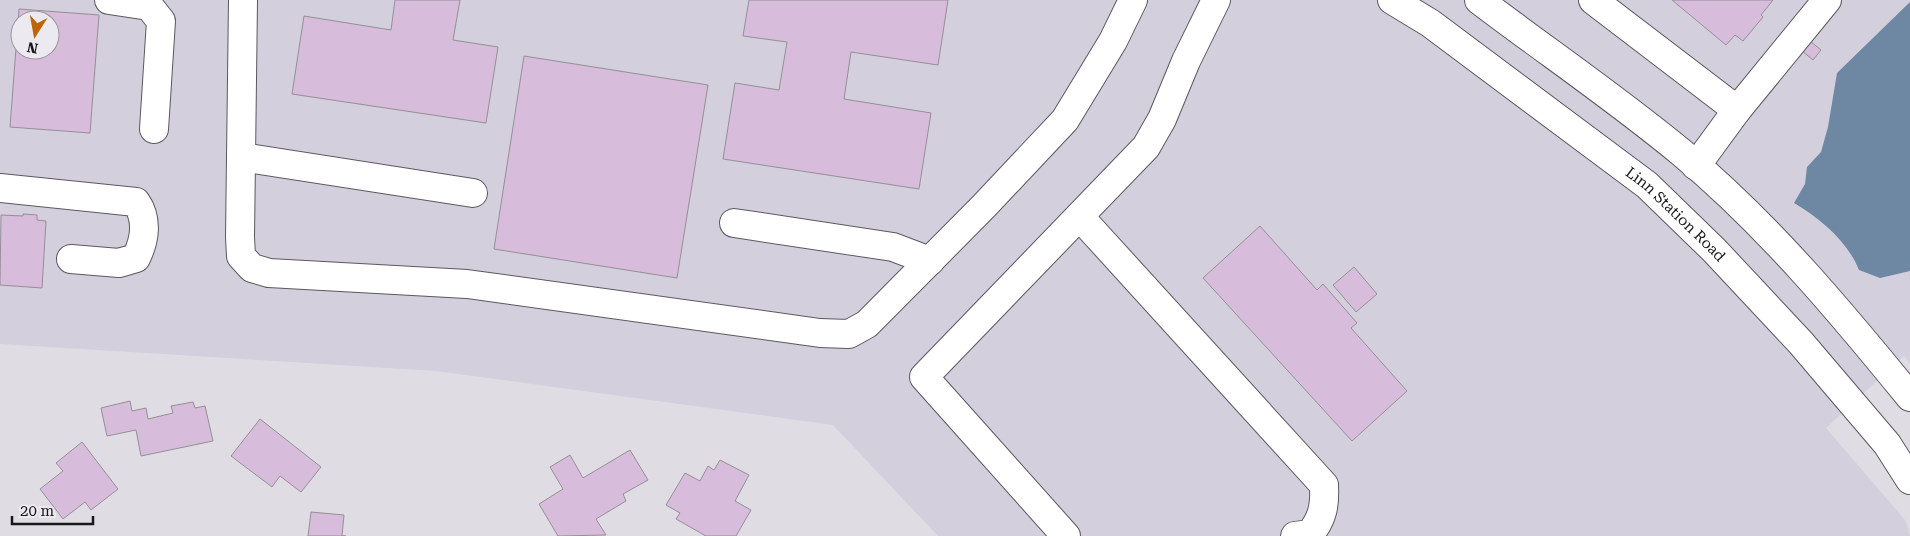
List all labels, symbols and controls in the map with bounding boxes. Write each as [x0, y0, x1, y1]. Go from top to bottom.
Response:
north arrow [10, 10, 60, 60]
text: N [25, 39, 39, 57]
street label: Linn Station Road [1622, 163, 1729, 266]
scale bar [12, 494, 94, 526]
text: 20 m [20, 502, 55, 520]

